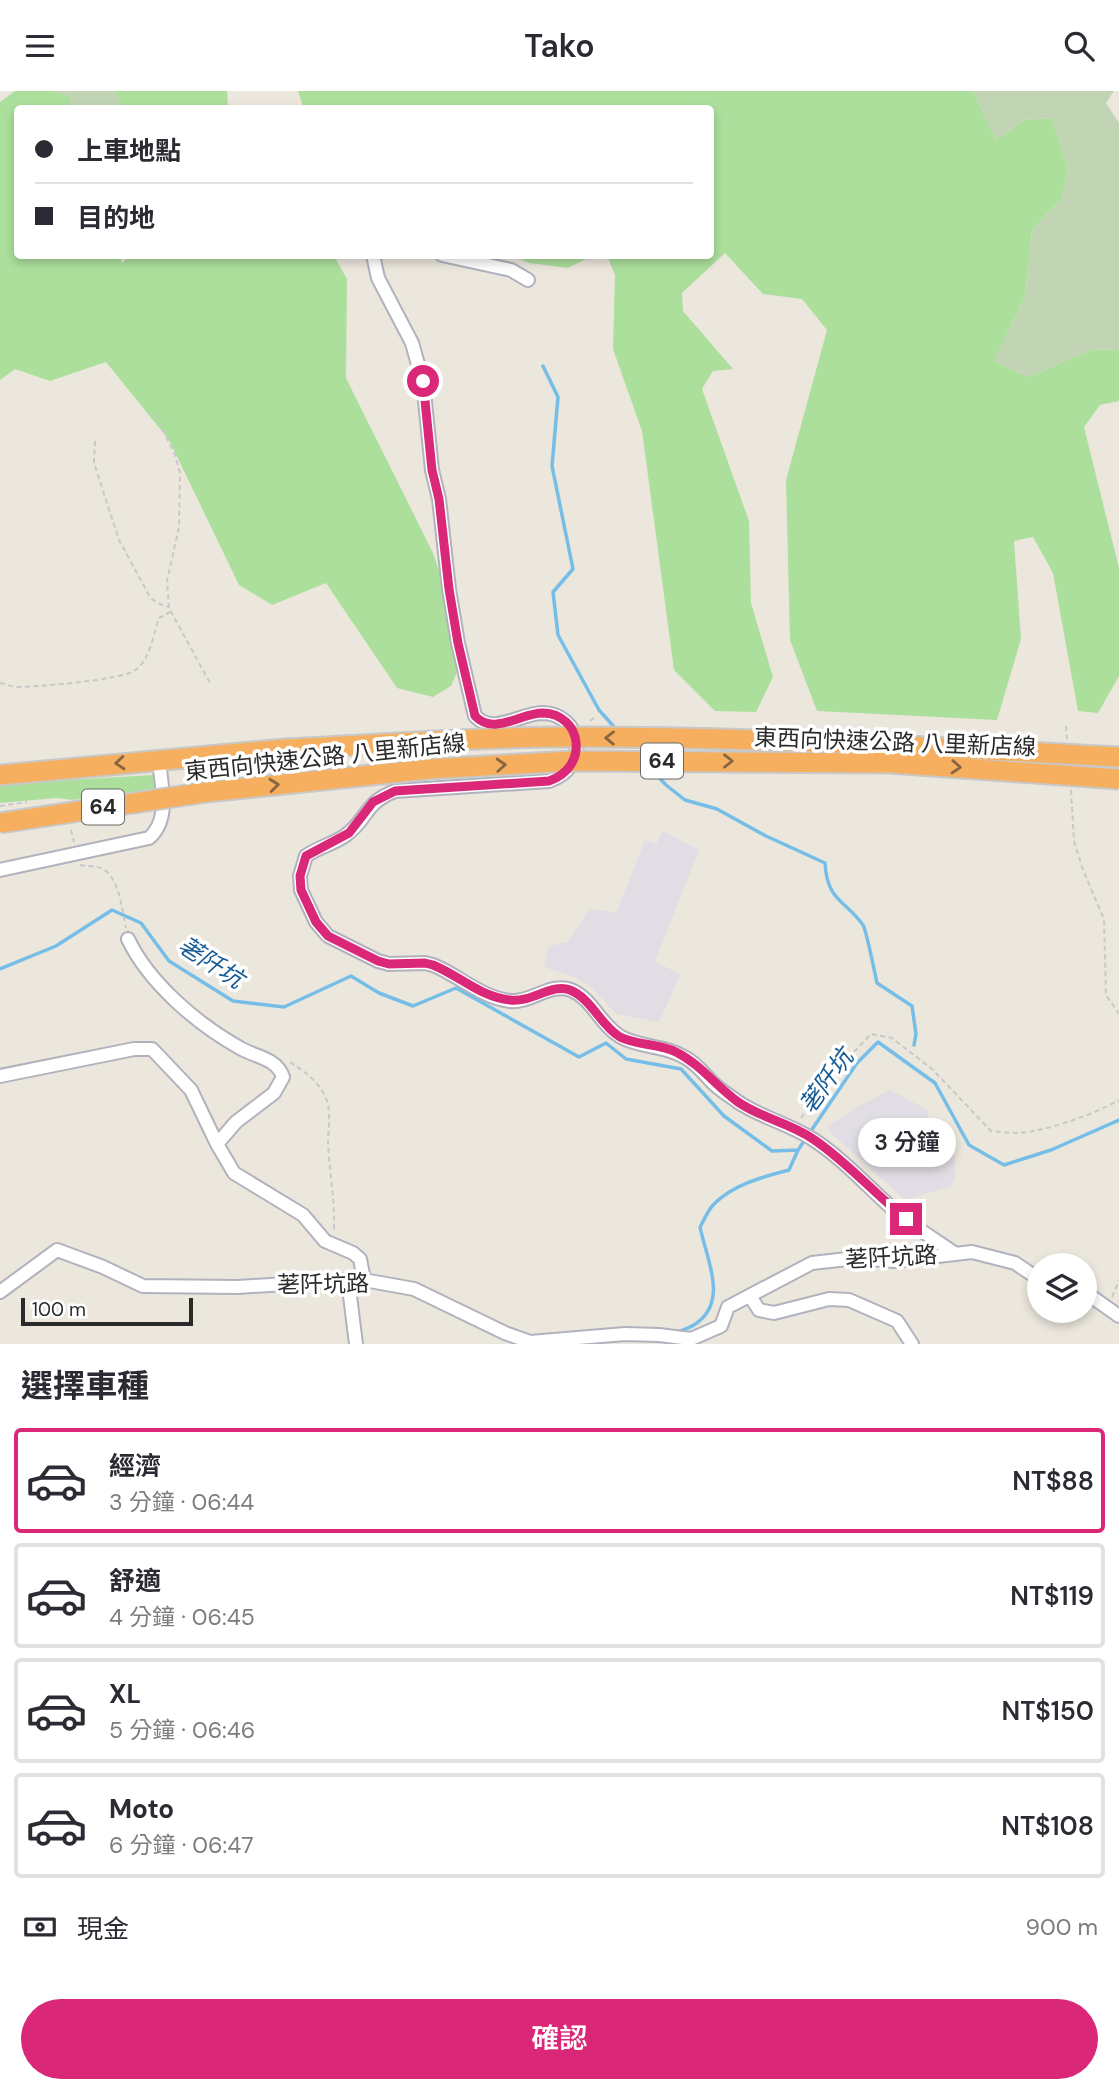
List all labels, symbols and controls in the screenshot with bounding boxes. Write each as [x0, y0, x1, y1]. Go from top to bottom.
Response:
text: Tako [524, 25, 595, 67]
icon: menu [21, 27, 59, 65]
icon: search [1060, 27, 1098, 65]
text: 上車地點 [77, 134, 181, 168]
text: 目的地 [77, 201, 155, 235]
route start [407, 365, 439, 397]
street label: 東西向快速公路 八里新店線 [753, 722, 1037, 762]
street label: 東西向快速公路 八里新店線 [183, 727, 467, 787]
one-way arrow [604, 730, 615, 745]
road number: 64 [641, 743, 683, 779]
one-way arrow [724, 753, 734, 769]
one-way arrow [114, 755, 125, 770]
one-way arrow [496, 757, 507, 772]
one-way arrow [950, 759, 961, 774]
one-way arrow [269, 778, 280, 793]
road number: 64 [82, 789, 124, 825]
water label: 荖阡坑 [172, 929, 252, 996]
water label: 荖阡坑 [792, 1040, 861, 1119]
callout: 3 分鐘 [857, 1117, 955, 1167]
text: 3 分鐘 [874, 1127, 940, 1157]
route end [890, 1203, 922, 1235]
street label: 荖阡坑路 [844, 1240, 938, 1274]
map controls [1027, 1253, 1097, 1323]
button: layers [1027, 1253, 1097, 1323]
street label: 荖阡坑路 [277, 1268, 369, 1300]
scale bar [21, 1295, 192, 1327]
text: 100 m [32, 1297, 86, 1322]
text: 選擇車種 [21, 1365, 149, 1407]
icon: car [25, 1449, 88, 1512]
text: 經濟 [109, 1449, 161, 1483]
text: NT$88 [1012, 1464, 1094, 1498]
text: 3 分鐘 · 06:44 [109, 1487, 254, 1517]
icon: car [25, 1564, 88, 1627]
text: 舒適 [109, 1564, 161, 1598]
text: NT$119 [1010, 1579, 1094, 1613]
text: 4 分鐘 · 06:45 [109, 1602, 255, 1632]
text: XL [109, 1677, 141, 1711]
icon: car [25, 1679, 88, 1742]
text: NT$150 [1002, 1694, 1094, 1728]
text: 5 分鐘 · 06:46 [109, 1715, 255, 1745]
text: Moto [109, 1792, 174, 1826]
icon: car [25, 1794, 88, 1857]
text: NT$108 [1001, 1809, 1094, 1843]
text: 6 分鐘 · 06:47 [109, 1830, 253, 1860]
icon: cash [21, 1908, 59, 1946]
text: 現金 [77, 1912, 129, 1946]
text: 900 m [1025, 1912, 1098, 1942]
button: 確認 [21, 1999, 1098, 2079]

